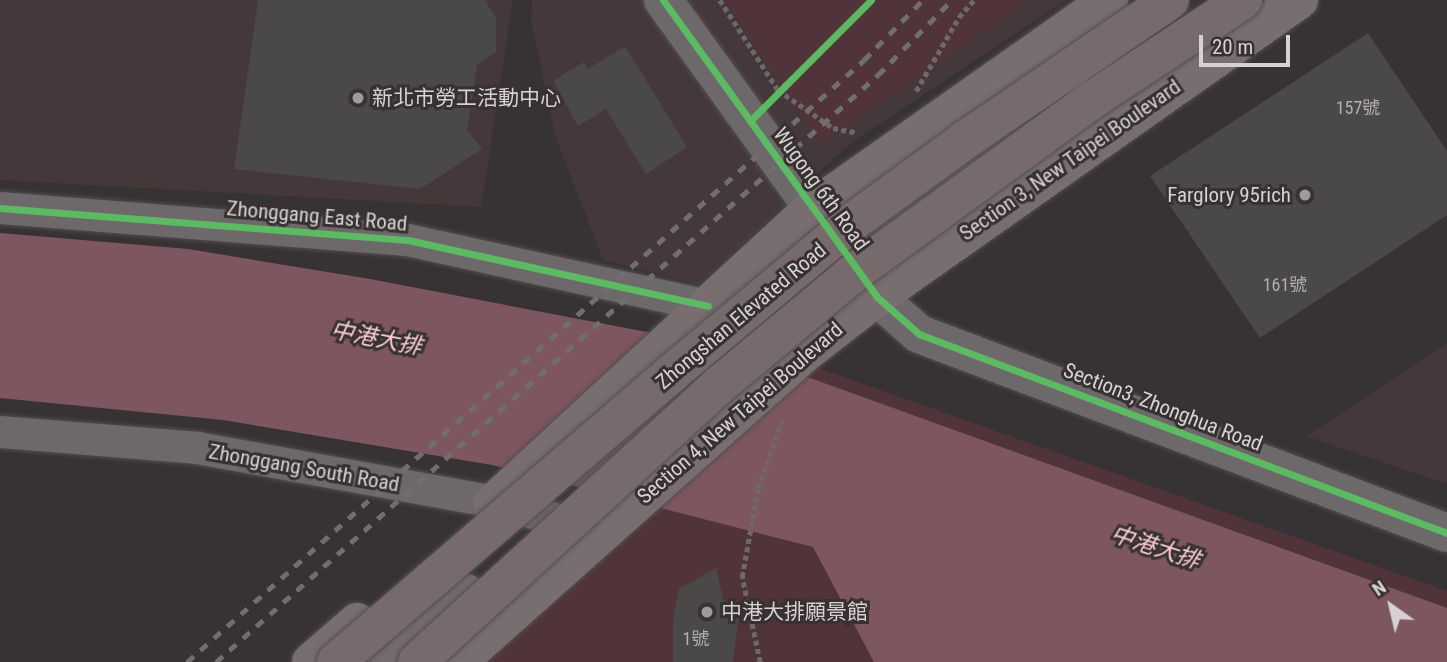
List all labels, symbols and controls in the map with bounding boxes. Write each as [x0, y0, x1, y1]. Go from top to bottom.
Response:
scale bar [1202, 21, 1293, 65]
text: 20 m [1212, 35, 1253, 59]
street label: Section 3, New Taipei Boulevard [955, 74, 1185, 246]
place label: 新北市勞工活動中心 [372, 85, 561, 111]
marker: 新北市勞工活動中心 [350, 90, 366, 106]
house number: 157號 [1336, 97, 1380, 119]
street label: Wugong 6th Road [768, 123, 874, 255]
place label: Farglory 95rich [1167, 182, 1291, 208]
marker: Farglory 95rich [1297, 187, 1313, 203]
street label: Zhonggang East Road [226, 196, 408, 236]
street label: Zhongshan Elevated Road [651, 237, 831, 395]
house number: 161號 [1263, 274, 1307, 296]
water label: 中港大排 [328, 317, 424, 361]
street label: Section 4, New Taipei Boulevard [632, 317, 848, 509]
street label: Section3, Zhonghua Road [1060, 357, 1266, 457]
street label: Zhonggang South Road [207, 439, 401, 497]
water label: 中港大排 [1107, 521, 1203, 575]
north arrow [1356, 571, 1426, 641]
text: N [1368, 575, 1390, 601]
place label: 中港大排願景館 [721, 599, 868, 625]
marker: 中港大排願景館 [699, 604, 715, 620]
house number: 1號 [683, 628, 709, 650]

